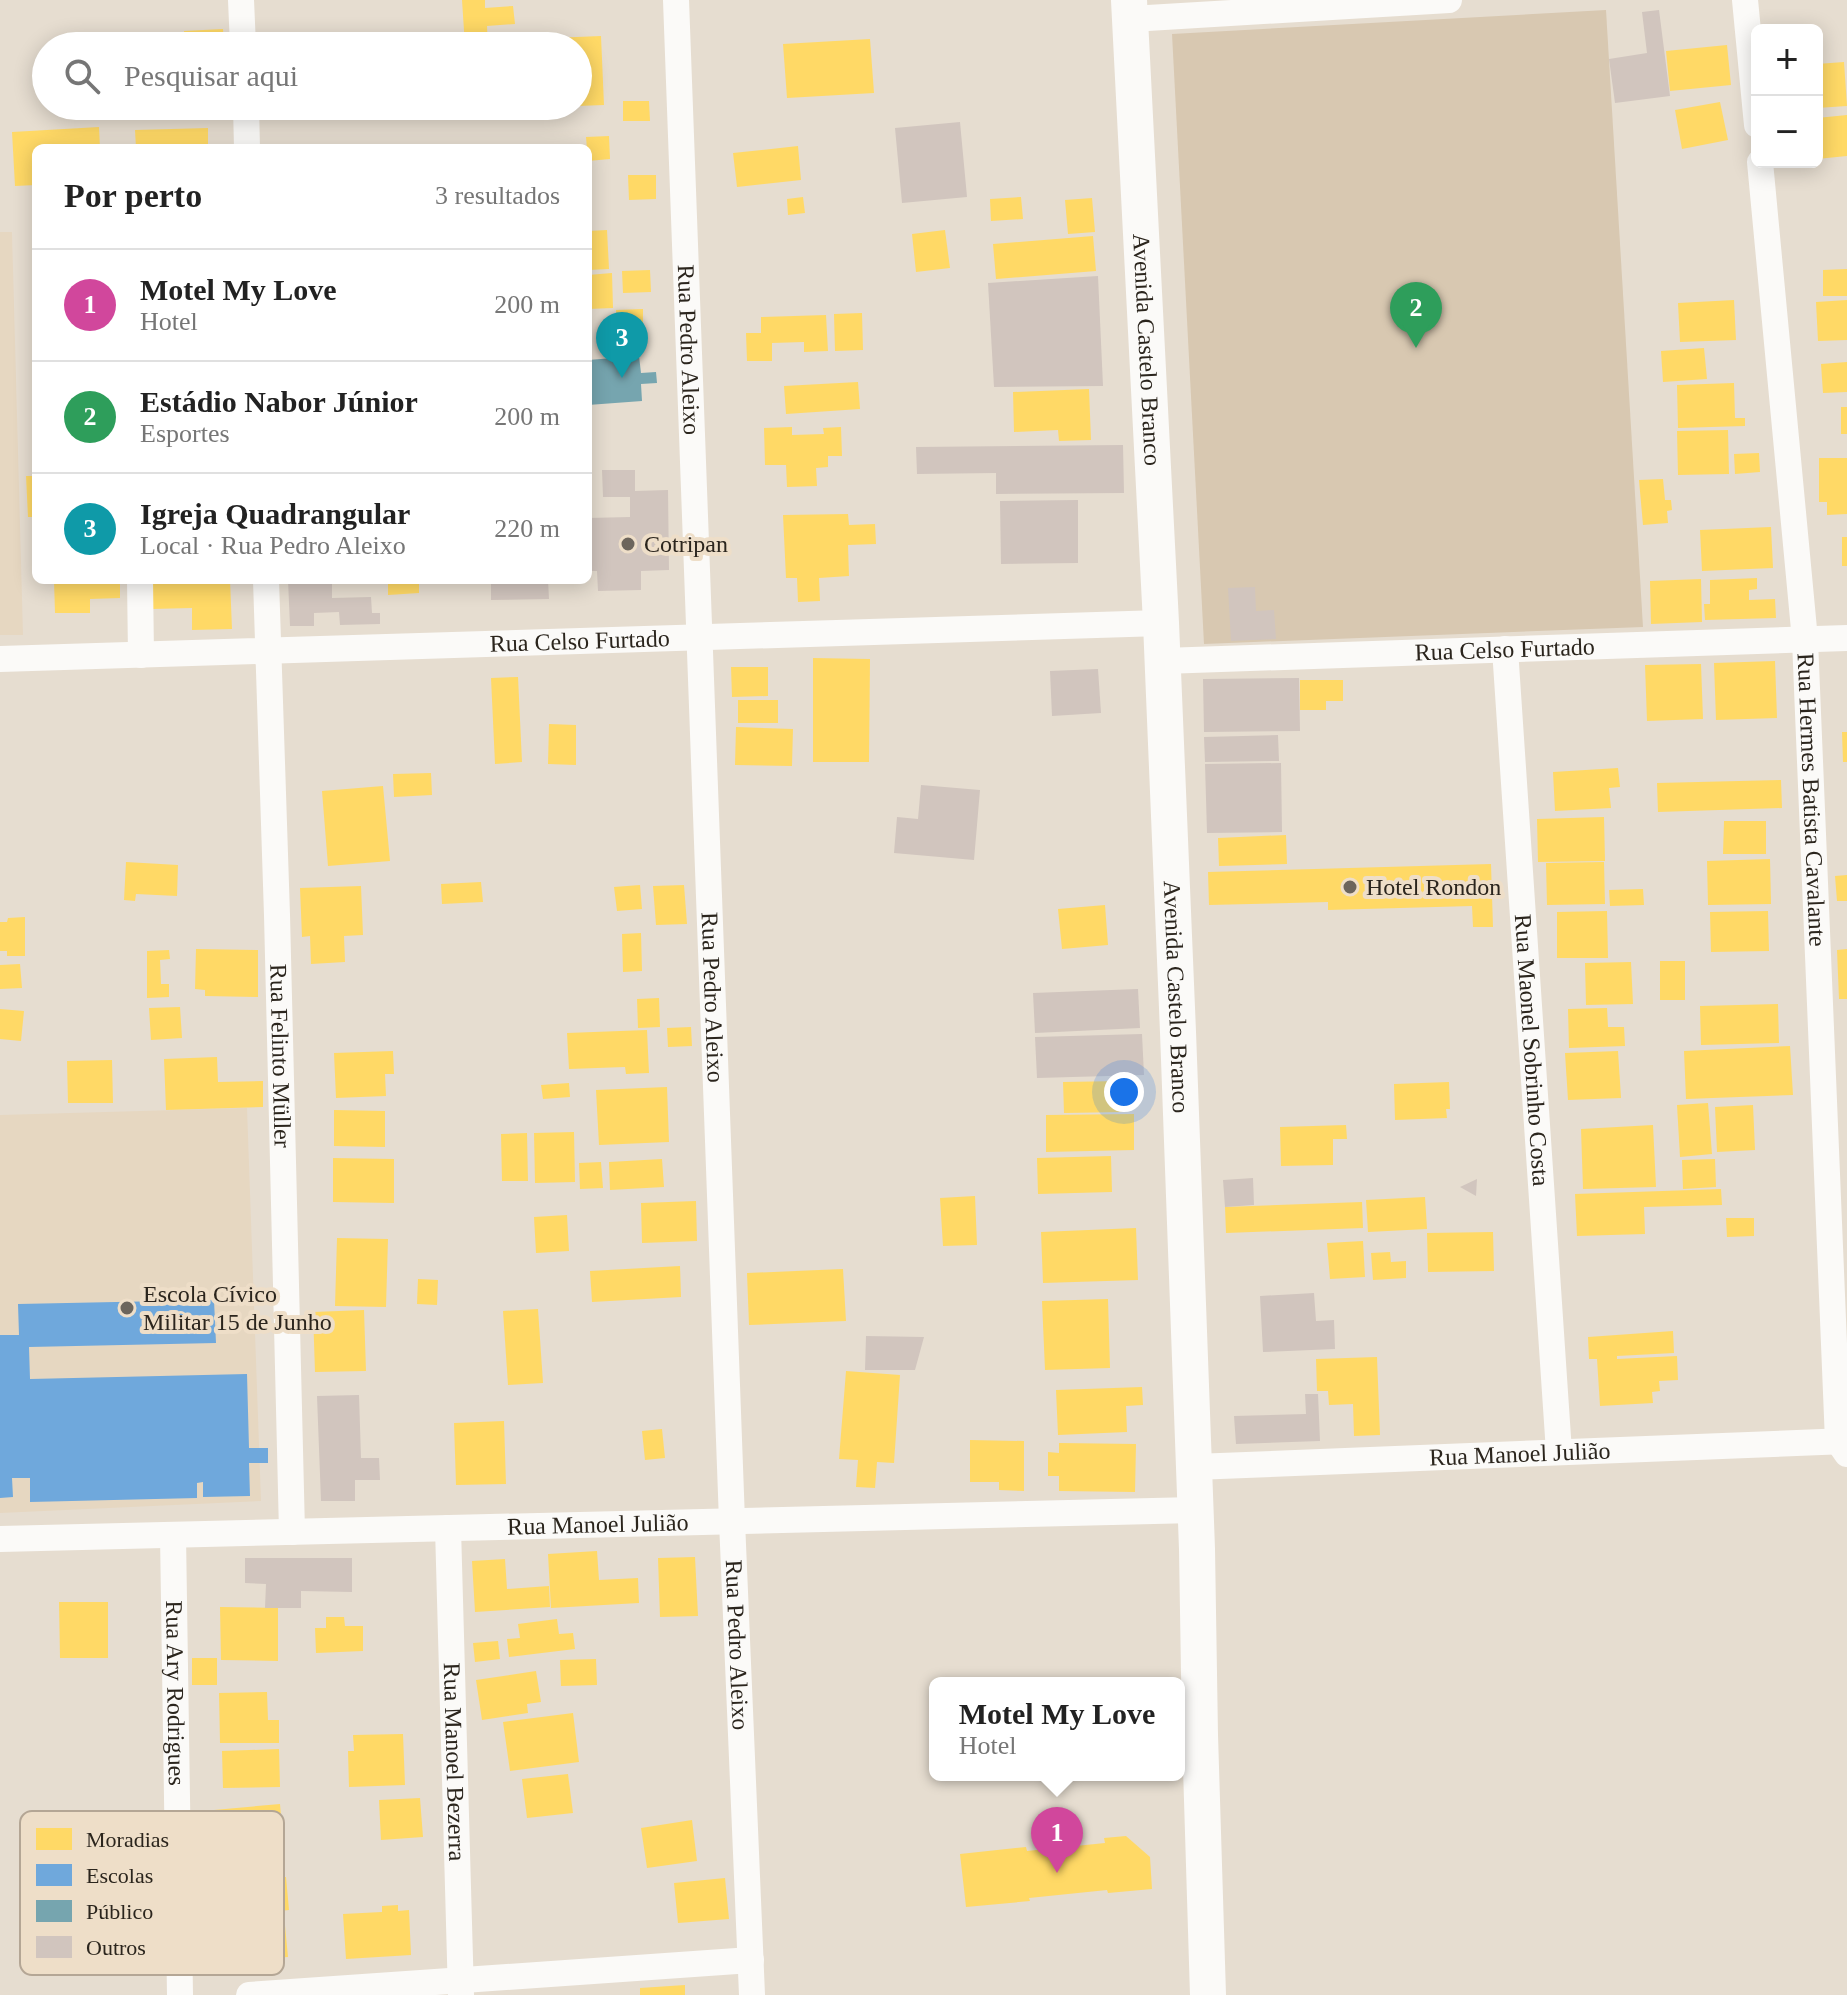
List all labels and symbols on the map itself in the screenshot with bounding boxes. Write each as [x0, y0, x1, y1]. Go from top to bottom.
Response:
street label: Avenida Castelo Branco [1128, 233, 1166, 466]
street label: Rua Pedro Aleixo [673, 264, 705, 436]
pin: 2 [1390, 282, 1442, 348]
pin: 3 [596, 312, 648, 378]
place label: Cotripan [644, 531, 728, 557]
marker: Cotripan [619, 535, 637, 553]
street label: Rua Celso Furtado [489, 625, 670, 657]
street label: Rua Celso Furtado [1414, 633, 1595, 666]
street label: Rua Hermes Batista Cavalante [1793, 652, 1831, 947]
place label: Hotel Rondon [1366, 874, 1501, 900]
marker: Hotel Rondon [1341, 878, 1359, 896]
street label: Avenida Castelo Branco [1159, 880, 1194, 1114]
street label: Rua Pedro Aleixo [697, 912, 729, 1083]
street label: Rua Maonel Sobrinho Costa [1510, 913, 1554, 1187]
street label: Rua Felinto Müller [265, 963, 296, 1148]
your location [1104, 1072, 1144, 1112]
place label: Escola Cívico Militar 15 de Junho [143, 1281, 332, 1335]
marker: Escola Cívico Militar 15 de Junho [118, 1299, 136, 1317]
street label: Rua Manoel Julião [1429, 1437, 1611, 1471]
street label: Rua Manoel Julião [507, 1509, 689, 1540]
street label: Rua Pedro Aleixo [721, 1559, 754, 1731]
street label: Rua Ary Rodrigues [161, 1600, 190, 1786]
street label: Rua Manoel Bezerra [439, 1662, 470, 1862]
pin: 1 [1031, 1807, 1083, 1873]
legend [20, 1811, 284, 1975]
text: Moradias [86, 1827, 169, 1852]
text: Escolas [86, 1863, 153, 1888]
text: Público [86, 1899, 153, 1924]
text: Outros [86, 1935, 146, 1960]

